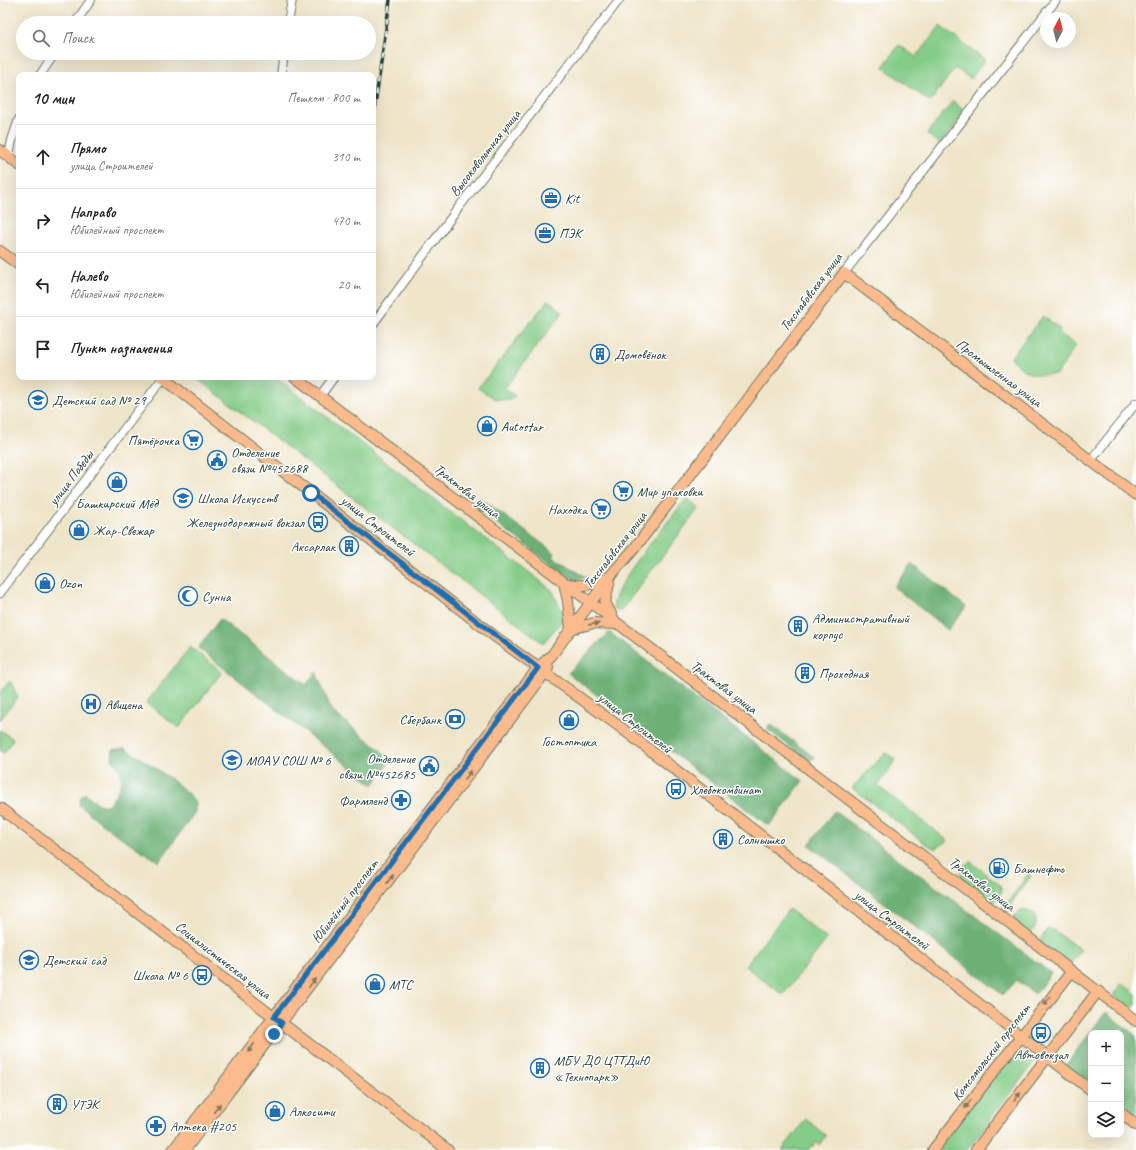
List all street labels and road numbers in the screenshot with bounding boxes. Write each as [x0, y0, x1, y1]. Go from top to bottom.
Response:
street label: Высоковольтная улица [446, 105, 525, 200]
street label: Техснабовская улица [776, 248, 847, 334]
street label: Промышленная улица [953, 335, 1046, 412]
street label: улица Победы [44, 446, 98, 510]
street label: Трактовая улица [431, 460, 504, 522]
street label: улица Строителей [337, 491, 419, 561]
street label: Техснабовская улица [580, 507, 651, 592]
street label: Трактовая улица [687, 657, 761, 718]
street label: улица Строителей [594, 688, 676, 758]
street label: Трактовая улица [946, 853, 1019, 915]
street label: Юбилейный проспект [308, 855, 383, 946]
street label: улица Строителей [850, 886, 934, 954]
street label: Социалистическая улица [172, 917, 275, 1003]
street label: Комсомольский проспект [948, 999, 1035, 1104]

